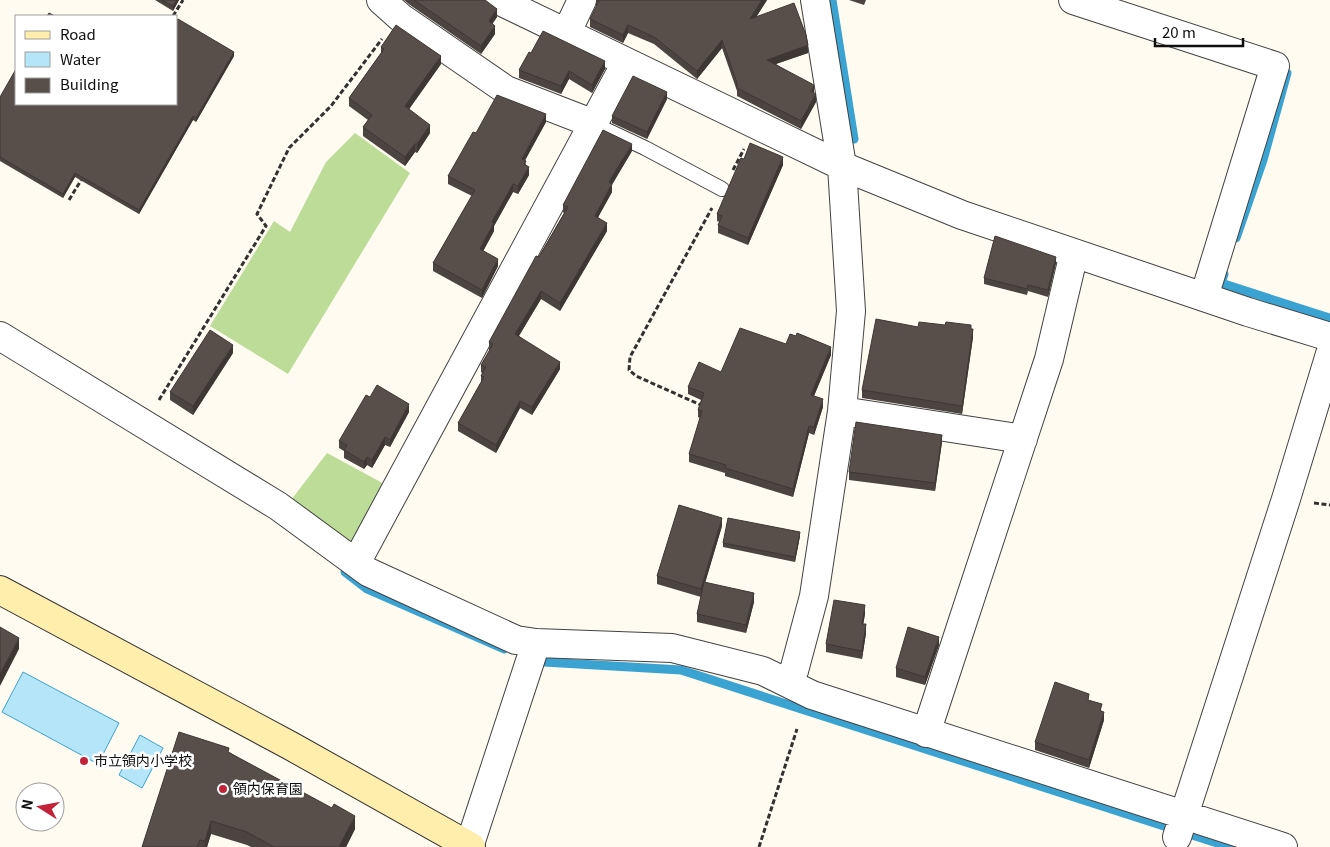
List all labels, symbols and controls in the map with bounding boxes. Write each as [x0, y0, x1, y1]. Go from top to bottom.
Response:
legend [15, 15, 178, 105]
scale bar [1155, 15, 1242, 47]
text: 20 m [1162, 21, 1196, 42]
text: Road [60, 23, 96, 44]
text: Water [60, 48, 101, 69]
text: Building [60, 73, 119, 94]
place label: 市立領内小学校 [94, 750, 192, 770]
marker: 市立領内小学校 [78, 755, 90, 767]
place label: 領内保育園 [233, 778, 303, 798]
north arrow [15, 782, 65, 832]
marker: 領内保育園 [217, 783, 229, 795]
text: N [15, 797, 37, 811]

